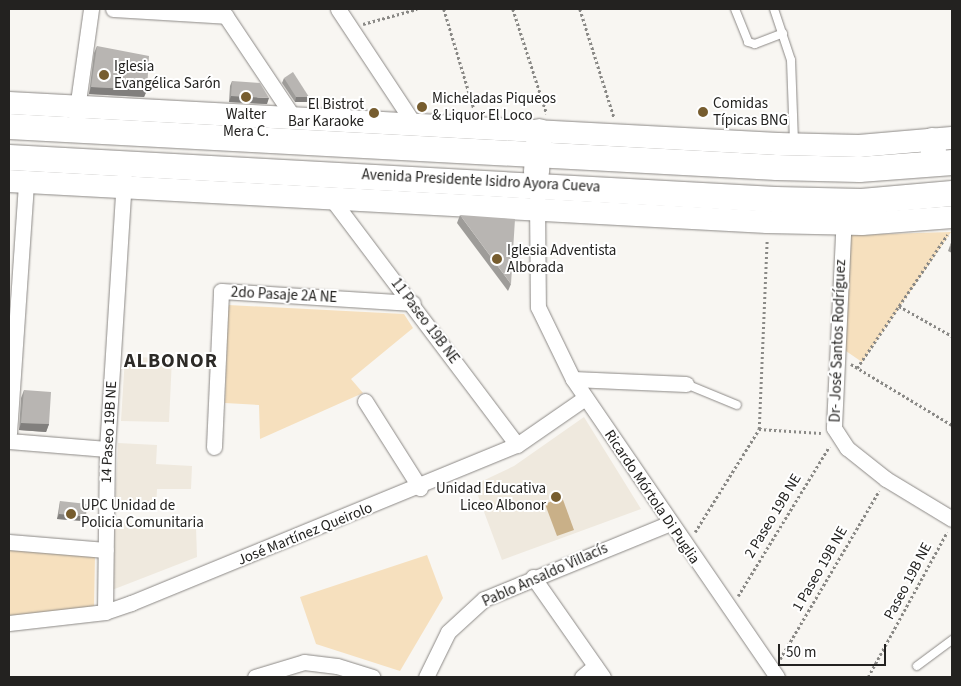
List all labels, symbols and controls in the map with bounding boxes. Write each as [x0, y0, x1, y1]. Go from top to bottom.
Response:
place label: Iglesia Evangélica Sarón [114, 57, 221, 92]
marker: Iglesia Evangélica Sarón [98, 69, 110, 81]
place label: Micheladas Piqueos & Liquor El Loco [432, 89, 556, 124]
marker: Walter Mera C. [240, 91, 252, 103]
place label: Comidas Típicas BNG [713, 94, 788, 129]
place label: El Bistrot Bar Karaoke [288, 95, 364, 130]
marker: Micheladas Piqueos & Liquor El Loco [416, 101, 428, 113]
place label: Walter Mera C. [223, 105, 269, 140]
marker: Comidas Típicas BNG [697, 106, 709, 118]
marker: El Bistrot Bar Karaoke [368, 107, 380, 119]
street label: Avenida Presidente Isidro Ayora Cueva [361, 166, 601, 196]
place label: Iglesia Adventista Alborada [507, 241, 616, 276]
marker: Iglesia Adventista Alborada [491, 253, 503, 265]
street label: Dr- José Santos Rodríguez [826, 259, 850, 423]
street label: 11 Paseo 19B NE [387, 275, 463, 367]
street label: 2do Pasaje 2A NE [230, 283, 338, 307]
district label: ALBONOR [123, 349, 219, 373]
street label: 14 Paseo 19B NE [97, 380, 121, 484]
street label: Ricardo Mórtola Di Puglia [600, 427, 704, 567]
street label: 2 Paseo 19B NE [741, 471, 805, 561]
place label: Unidad Educativa Liceo Albonor [436, 479, 546, 514]
marker: Unidad Educativa Liceo Albonor [550, 491, 562, 503]
place label: UPC Unidad de Policia Comunitaria [81, 496, 204, 531]
street label: José Martínez Queirolo [235, 499, 375, 569]
marker: UPC Unidad de Policia Comunitaria [65, 508, 77, 520]
street label: 1 Paseo 19B NE [788, 523, 852, 615]
street label: Pablo Ansaldo Villacís [479, 539, 611, 611]
street label: Paseo 19B NE [880, 539, 936, 623]
scale bar [781, 634, 888, 666]
text: 50 m [786, 642, 816, 663]

